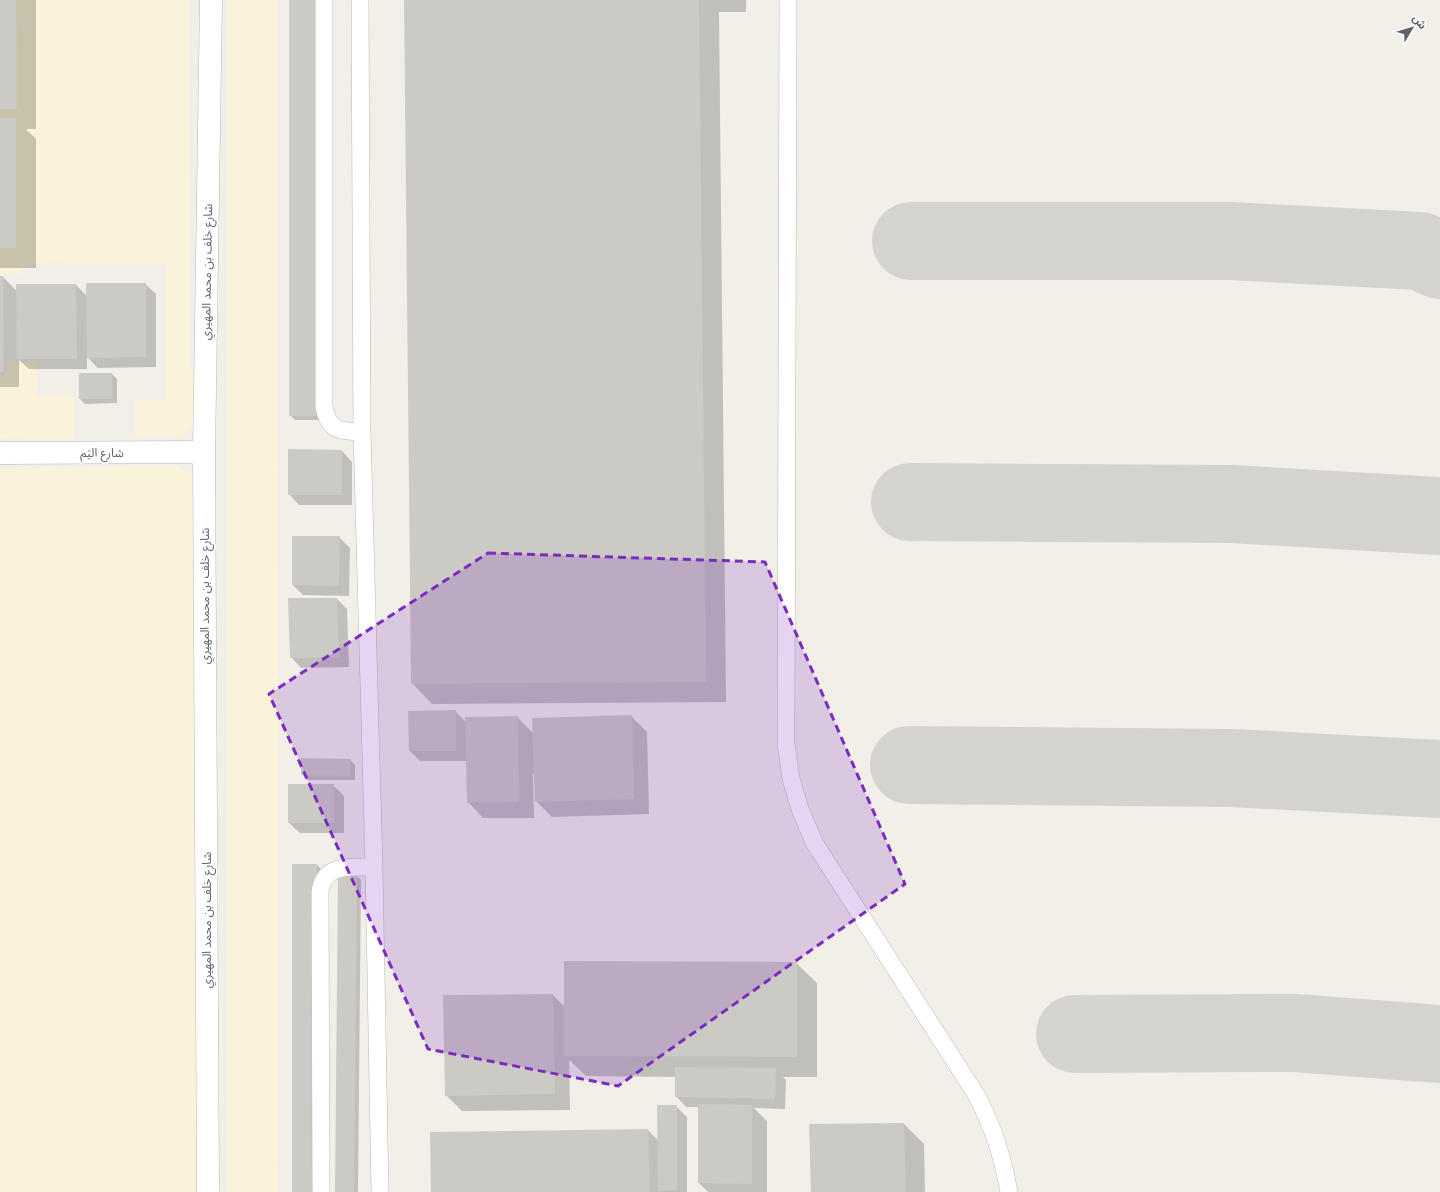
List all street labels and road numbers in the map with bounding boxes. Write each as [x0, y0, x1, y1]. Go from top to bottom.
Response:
street label: شارع خلف بن محمد المهيري [198, 204, 218, 340]
street label: شارع اليَم [80, 445, 124, 462]
street label: شارع خلف بن محمد المهيري [197, 528, 215, 664]
street label: شارع خلف بن محمد المهيري [199, 852, 217, 988]

